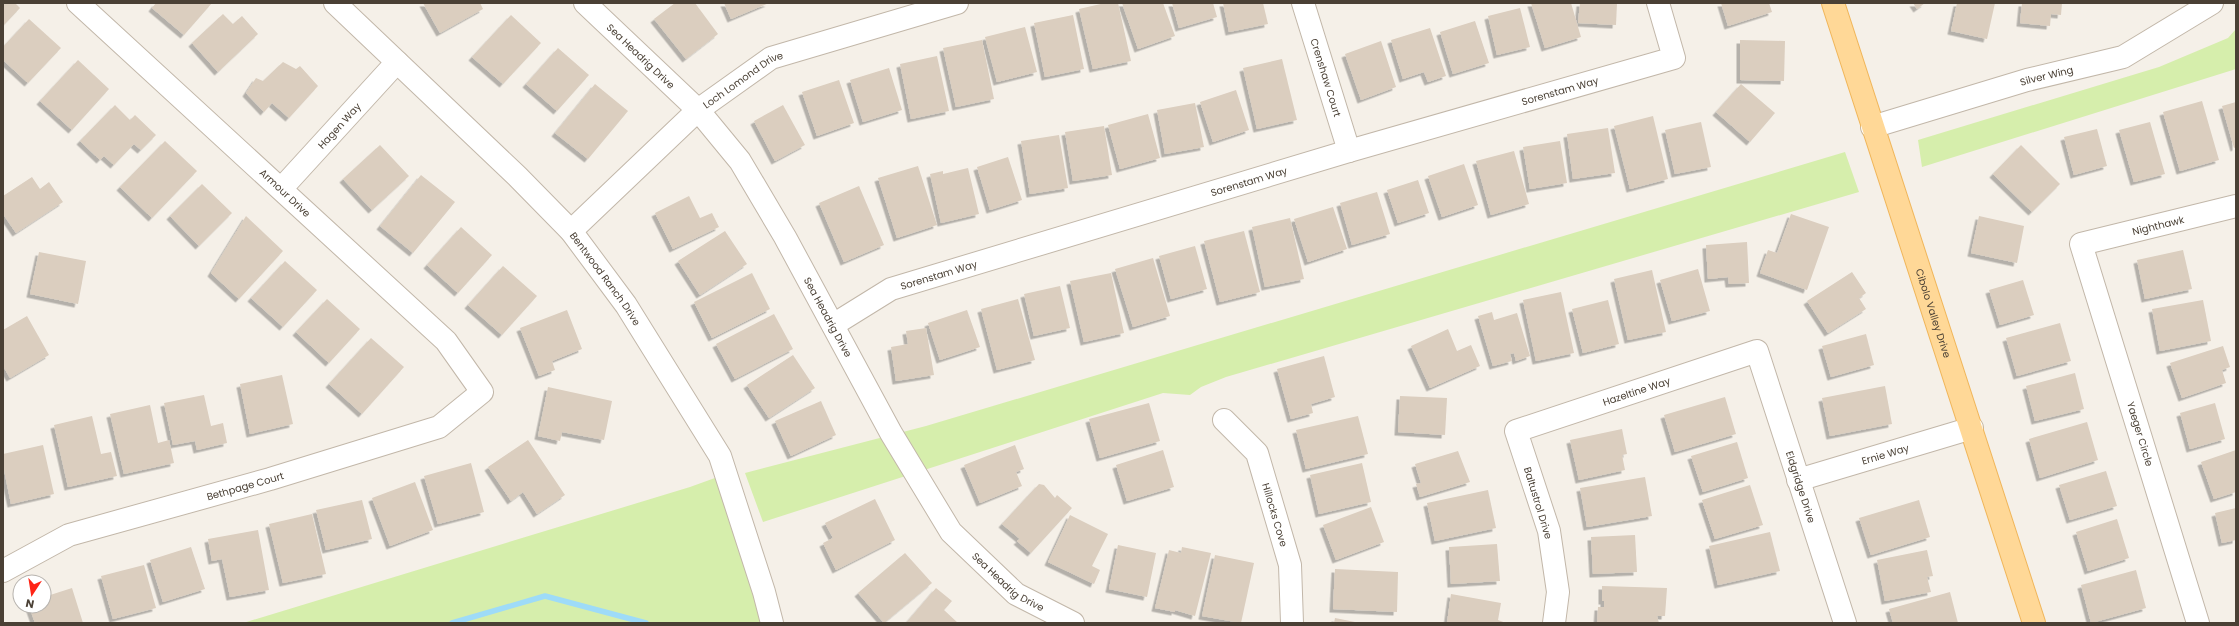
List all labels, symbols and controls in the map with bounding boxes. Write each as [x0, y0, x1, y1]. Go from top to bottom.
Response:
street label: Sea Headrig Drive [603, 20, 678, 92]
street label: Crenshaw Court [1307, 36, 1345, 119]
street label: Loch Lomond Drive [700, 47, 785, 112]
street label: Silver Wing [2018, 62, 2075, 89]
street label: Sorenstam Way [1520, 72, 1601, 109]
street label: Hagen Way [314, 99, 364, 152]
street label: Sorenstam Way [1209, 162, 1289, 200]
street label: Armour Drive [256, 165, 314, 221]
street label: Nighthawk [2131, 211, 2186, 239]
street label: Bentwood Ranch Drive [567, 229, 644, 328]
street label: Sorenstam Way [898, 256, 979, 293]
street label: Cibolo Valley Drive [1912, 267, 1955, 360]
street label: Sea Headrig Drive [801, 274, 856, 360]
street label: Hazeltine Way [1601, 373, 1672, 409]
street label: Yaeger Circle [2123, 400, 2157, 468]
street label: Ernie Way [1860, 440, 1911, 468]
street label: Eldgridge Drive [1782, 449, 1820, 525]
street label: Baltustrol Drive [1520, 465, 1556, 541]
street label: Bethpage Court [205, 468, 286, 504]
street label: Hillocks Cove [1259, 481, 1292, 548]
street label: Sea Headrig Drive [969, 549, 1047, 615]
north arrow [12, 574, 52, 614]
text: N [24, 595, 36, 612]

